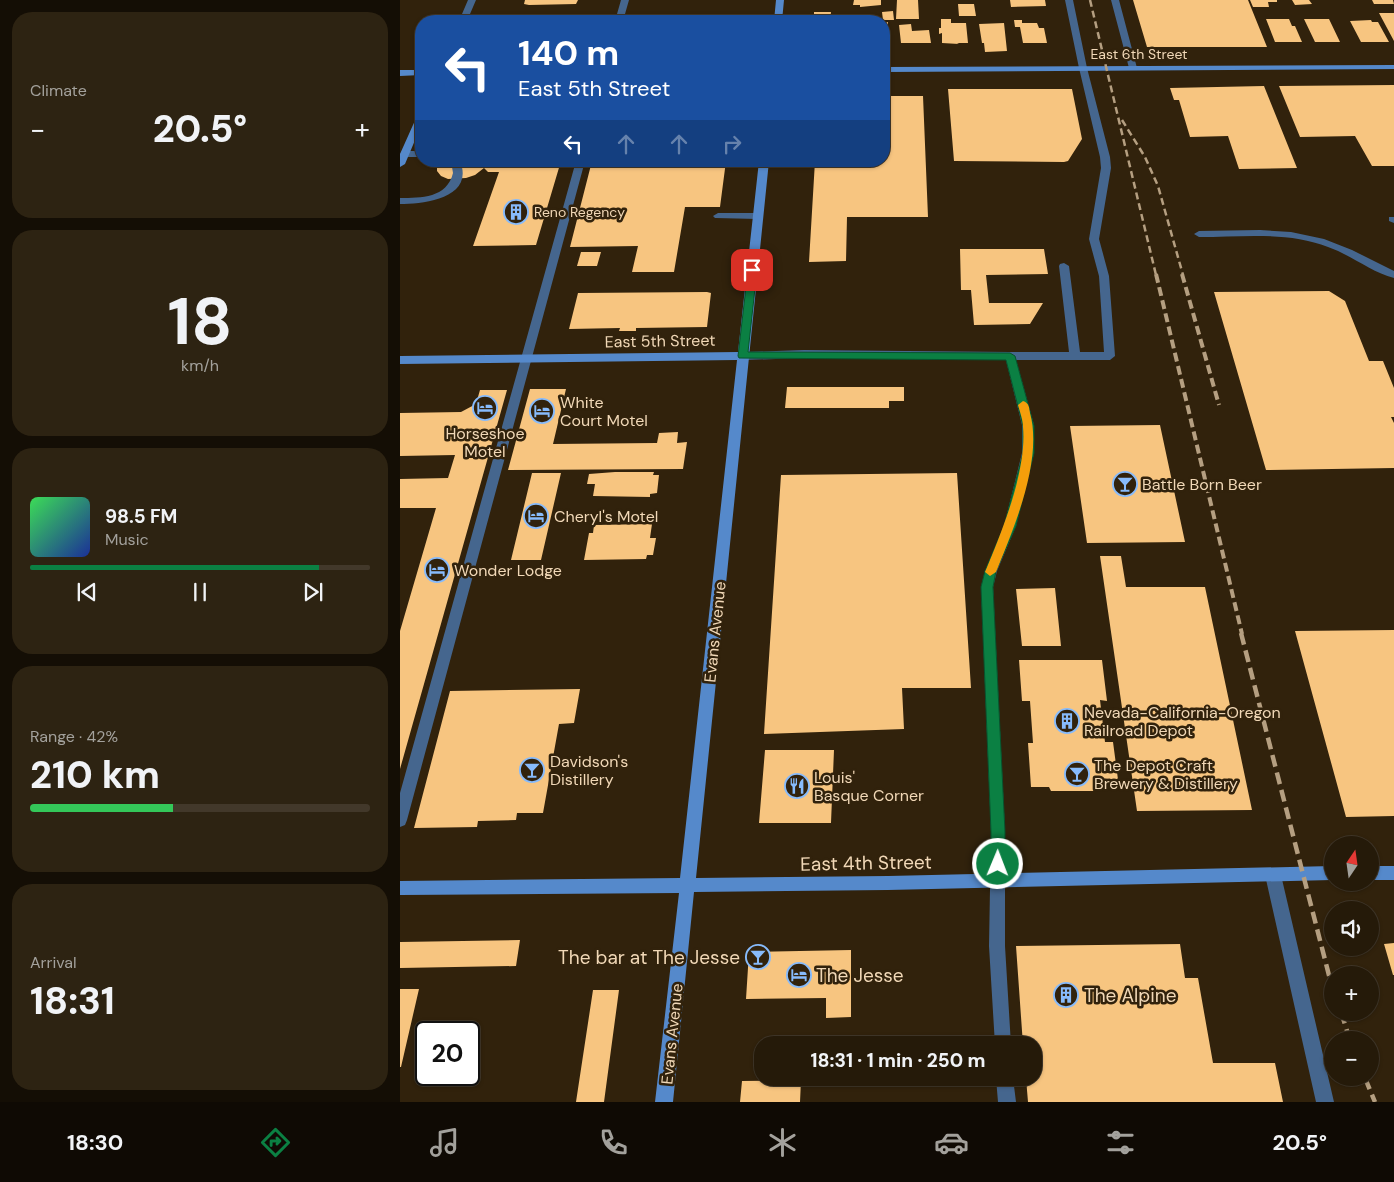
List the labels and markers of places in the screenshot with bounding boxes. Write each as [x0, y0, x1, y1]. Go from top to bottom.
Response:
building icon: Reno Regency [503, 199, 529, 225]
place label: Reno Regency [534, 203, 625, 221]
pin [731, 249, 773, 291]
place label: White Court Motel [560, 392, 648, 431]
hotel icon: Horseshoe Motel [472, 395, 498, 421]
hotel icon: White Court Motel [529, 398, 555, 424]
place label: Horseshoe Motel [445, 423, 525, 462]
bar icon: Battle Born Beer [1112, 471, 1138, 497]
place label: Battle Born Beer [1142, 474, 1262, 495]
hotel icon: Cheryl's Motel [523, 503, 549, 529]
place label: Cheryl's Motel [554, 506, 658, 527]
hotel icon: Wonder Lodge [424, 557, 450, 583]
place label: Wonder Lodge [454, 560, 562, 581]
place label: Nevada-California-Oregon Railroad Depot [1084, 702, 1281, 741]
building icon: Nevada-California-Oregon Railroad Depot [1054, 708, 1080, 734]
place label: Davidson's Distillery [550, 751, 628, 790]
place label: The Depot Craft Brewery & Distillery [1094, 755, 1238, 794]
bar icon: Davidson's Distillery [519, 757, 545, 783]
bar icon: The Depot Craft Brewery & Distillery [1064, 761, 1090, 787]
place label: Louis' Basque Corner [814, 767, 924, 806]
restaurant icon: Louis' Basque Corner [784, 773, 810, 799]
bar icon: The bar at The Jesse [745, 944, 771, 970]
place label: The bar at The Jesse [558, 945, 740, 970]
hotel icon: The Jesse [786, 962, 812, 988]
place label: The Jesse [816, 963, 904, 988]
building icon: The Alpine [1053, 982, 1079, 1008]
place label: The Alpine [1084, 983, 1176, 1008]

